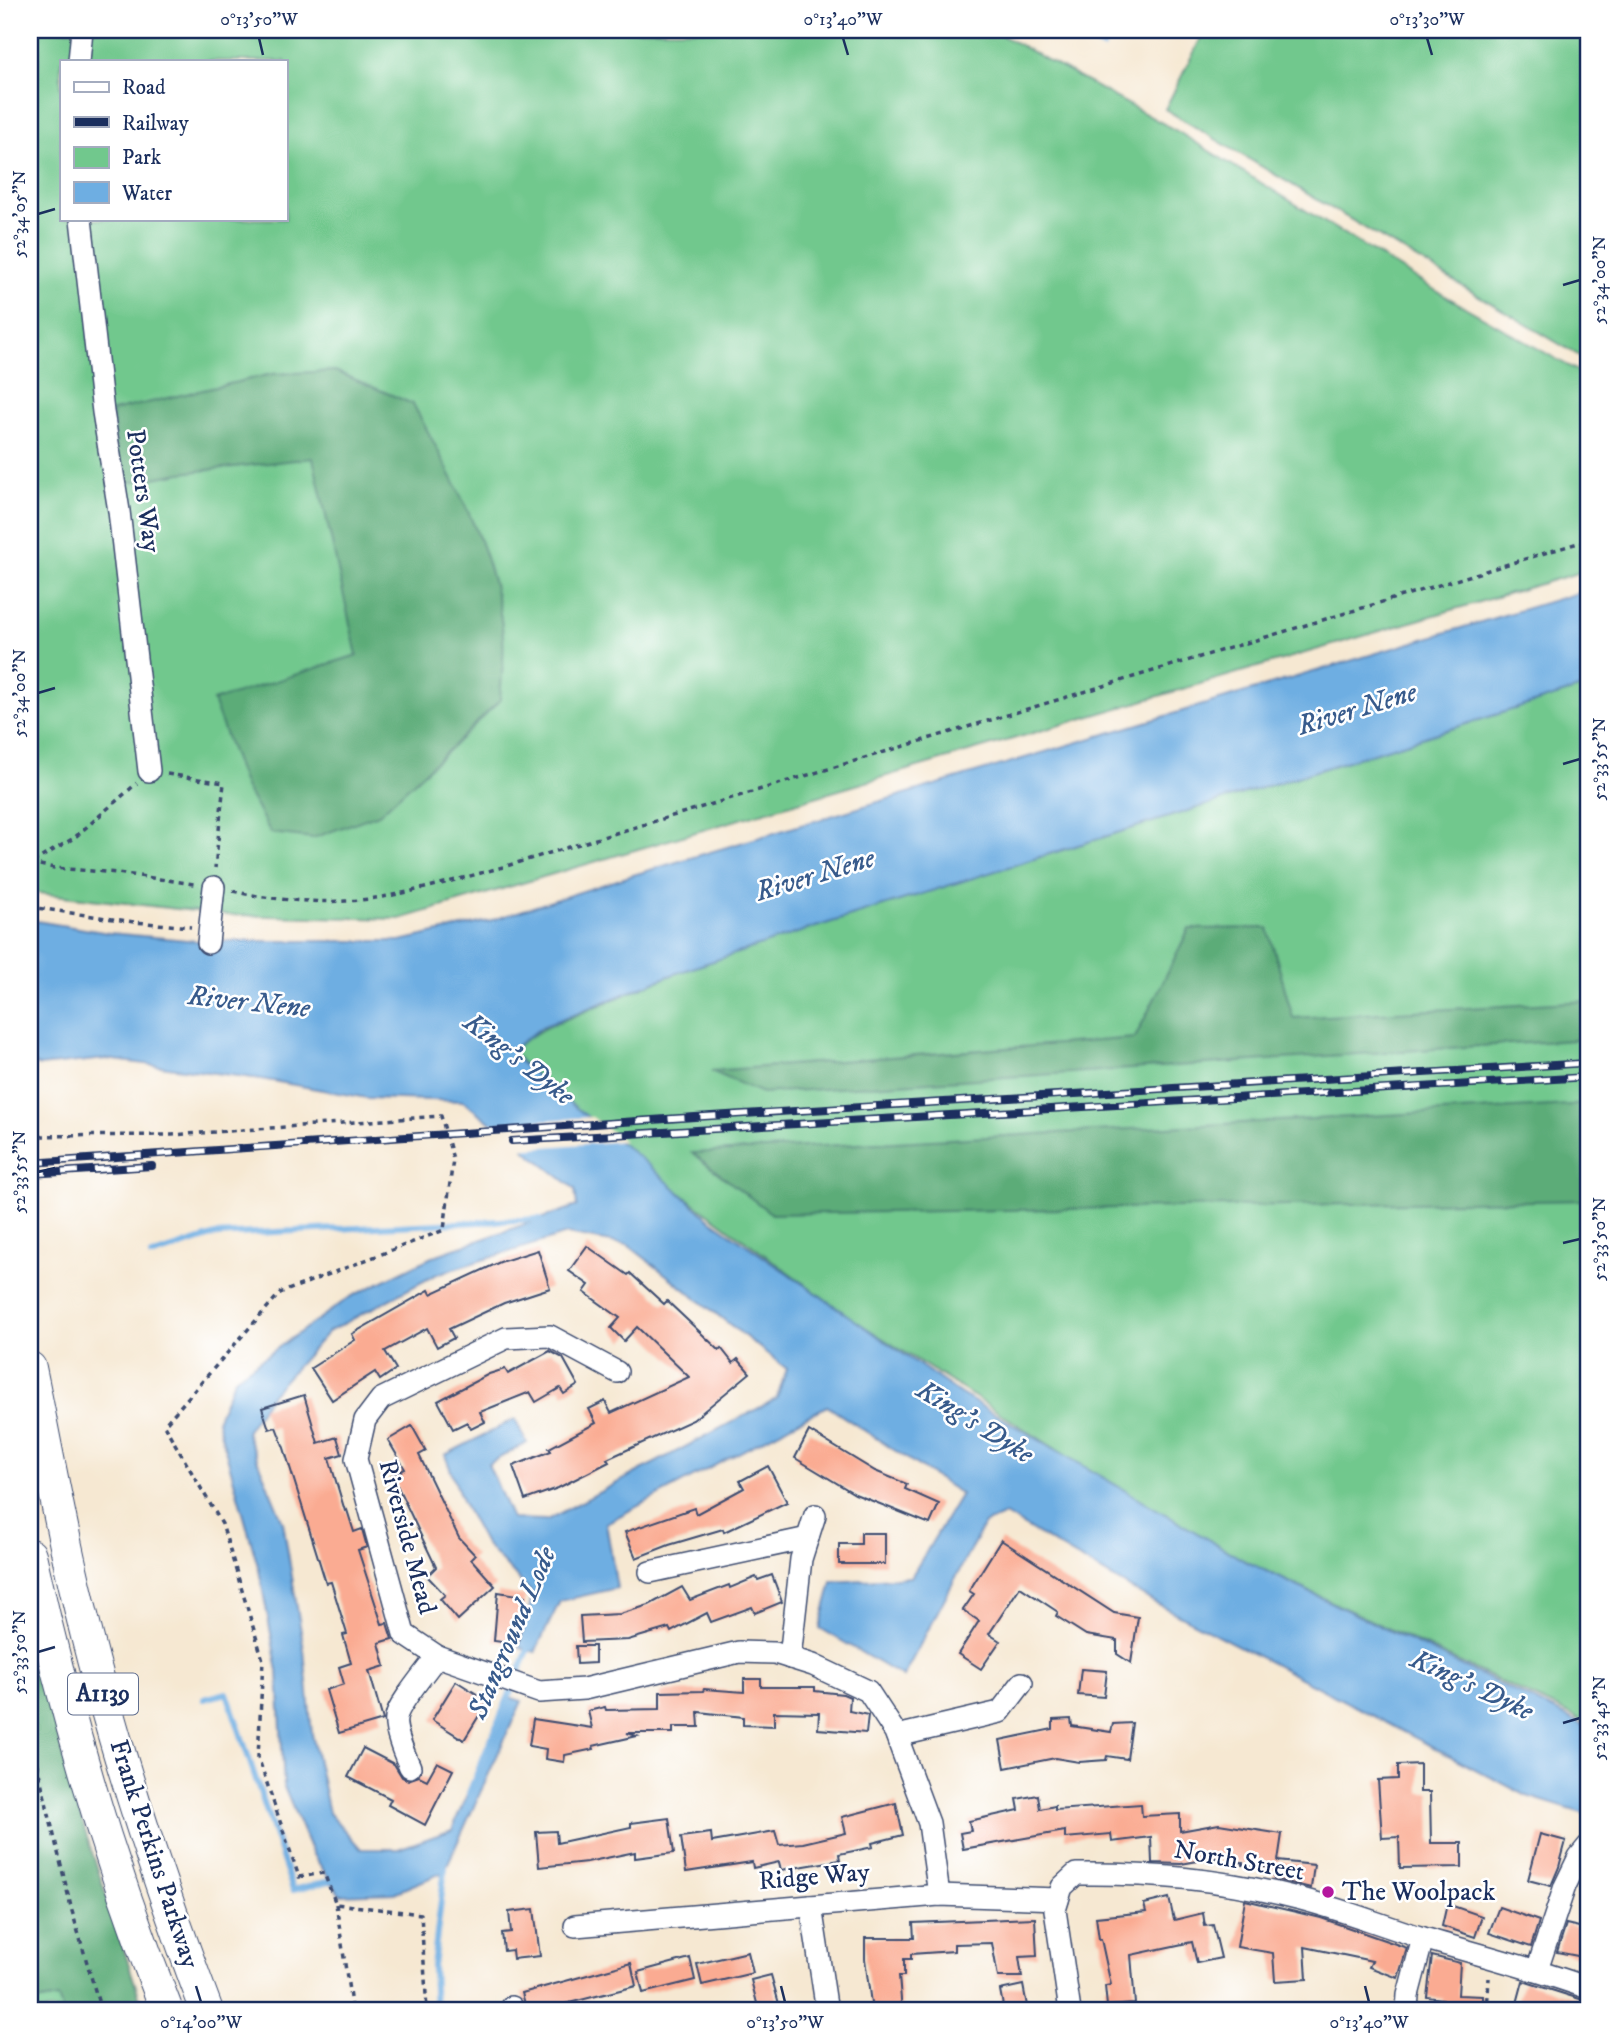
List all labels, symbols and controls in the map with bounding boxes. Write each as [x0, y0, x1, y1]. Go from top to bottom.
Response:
text: 0°13'50"W [220, 9, 298, 31]
text: 0°13'40"W [804, 9, 883, 31]
text: 0°13'30"W [1389, 9, 1465, 31]
legend [60, 60, 287, 220]
text: Road [122, 75, 166, 101]
text: Railway [122, 111, 190, 137]
text: Park [122, 145, 162, 171]
text: 52°34'05"N [9, 170, 31, 258]
text: Water [121, 181, 172, 207]
text: 52°34'00"N [1589, 236, 1611, 324]
street label: Potters Way [118, 427, 168, 555]
text: 52°34'00"N [9, 649, 31, 737]
water label: River Nene [1292, 674, 1422, 744]
text: 52°33'55"N [1589, 717, 1611, 801]
water label: River Nene [750, 840, 880, 910]
water label: River Nene [185, 978, 313, 1026]
water label: King's Dyke [456, 1004, 583, 1114]
text: 52°33'55"N [9, 1130, 31, 1214]
text: 52°33'50"N [1589, 1197, 1611, 1281]
water label: King's Dyke [909, 1372, 1041, 1472]
street label: Riverside Mead [371, 1456, 443, 1618]
water label: Stanground Lode [460, 1540, 565, 1725]
text: 52°33'50"N [9, 1610, 31, 1694]
water label: King's Dyke [1404, 1641, 1540, 1729]
road number: A1139 [68, 1674, 138, 1714]
text: 52°33'45"N [1589, 1676, 1611, 1760]
street label: Frank Perkins Parkway [101, 1736, 207, 1973]
street label: North Street [1171, 1833, 1307, 1889]
street label: Ridge Way [757, 1856, 872, 1898]
place label: The Woolpack [1342, 1876, 1495, 1909]
marker: The Woolpack [1320, 1884, 1336, 1900]
text: 0°14'00"W [160, 2012, 242, 2034]
text: 0°13'50"W [746, 2012, 824, 2034]
text: 0°13'40"W [1330, 2012, 1409, 2034]

